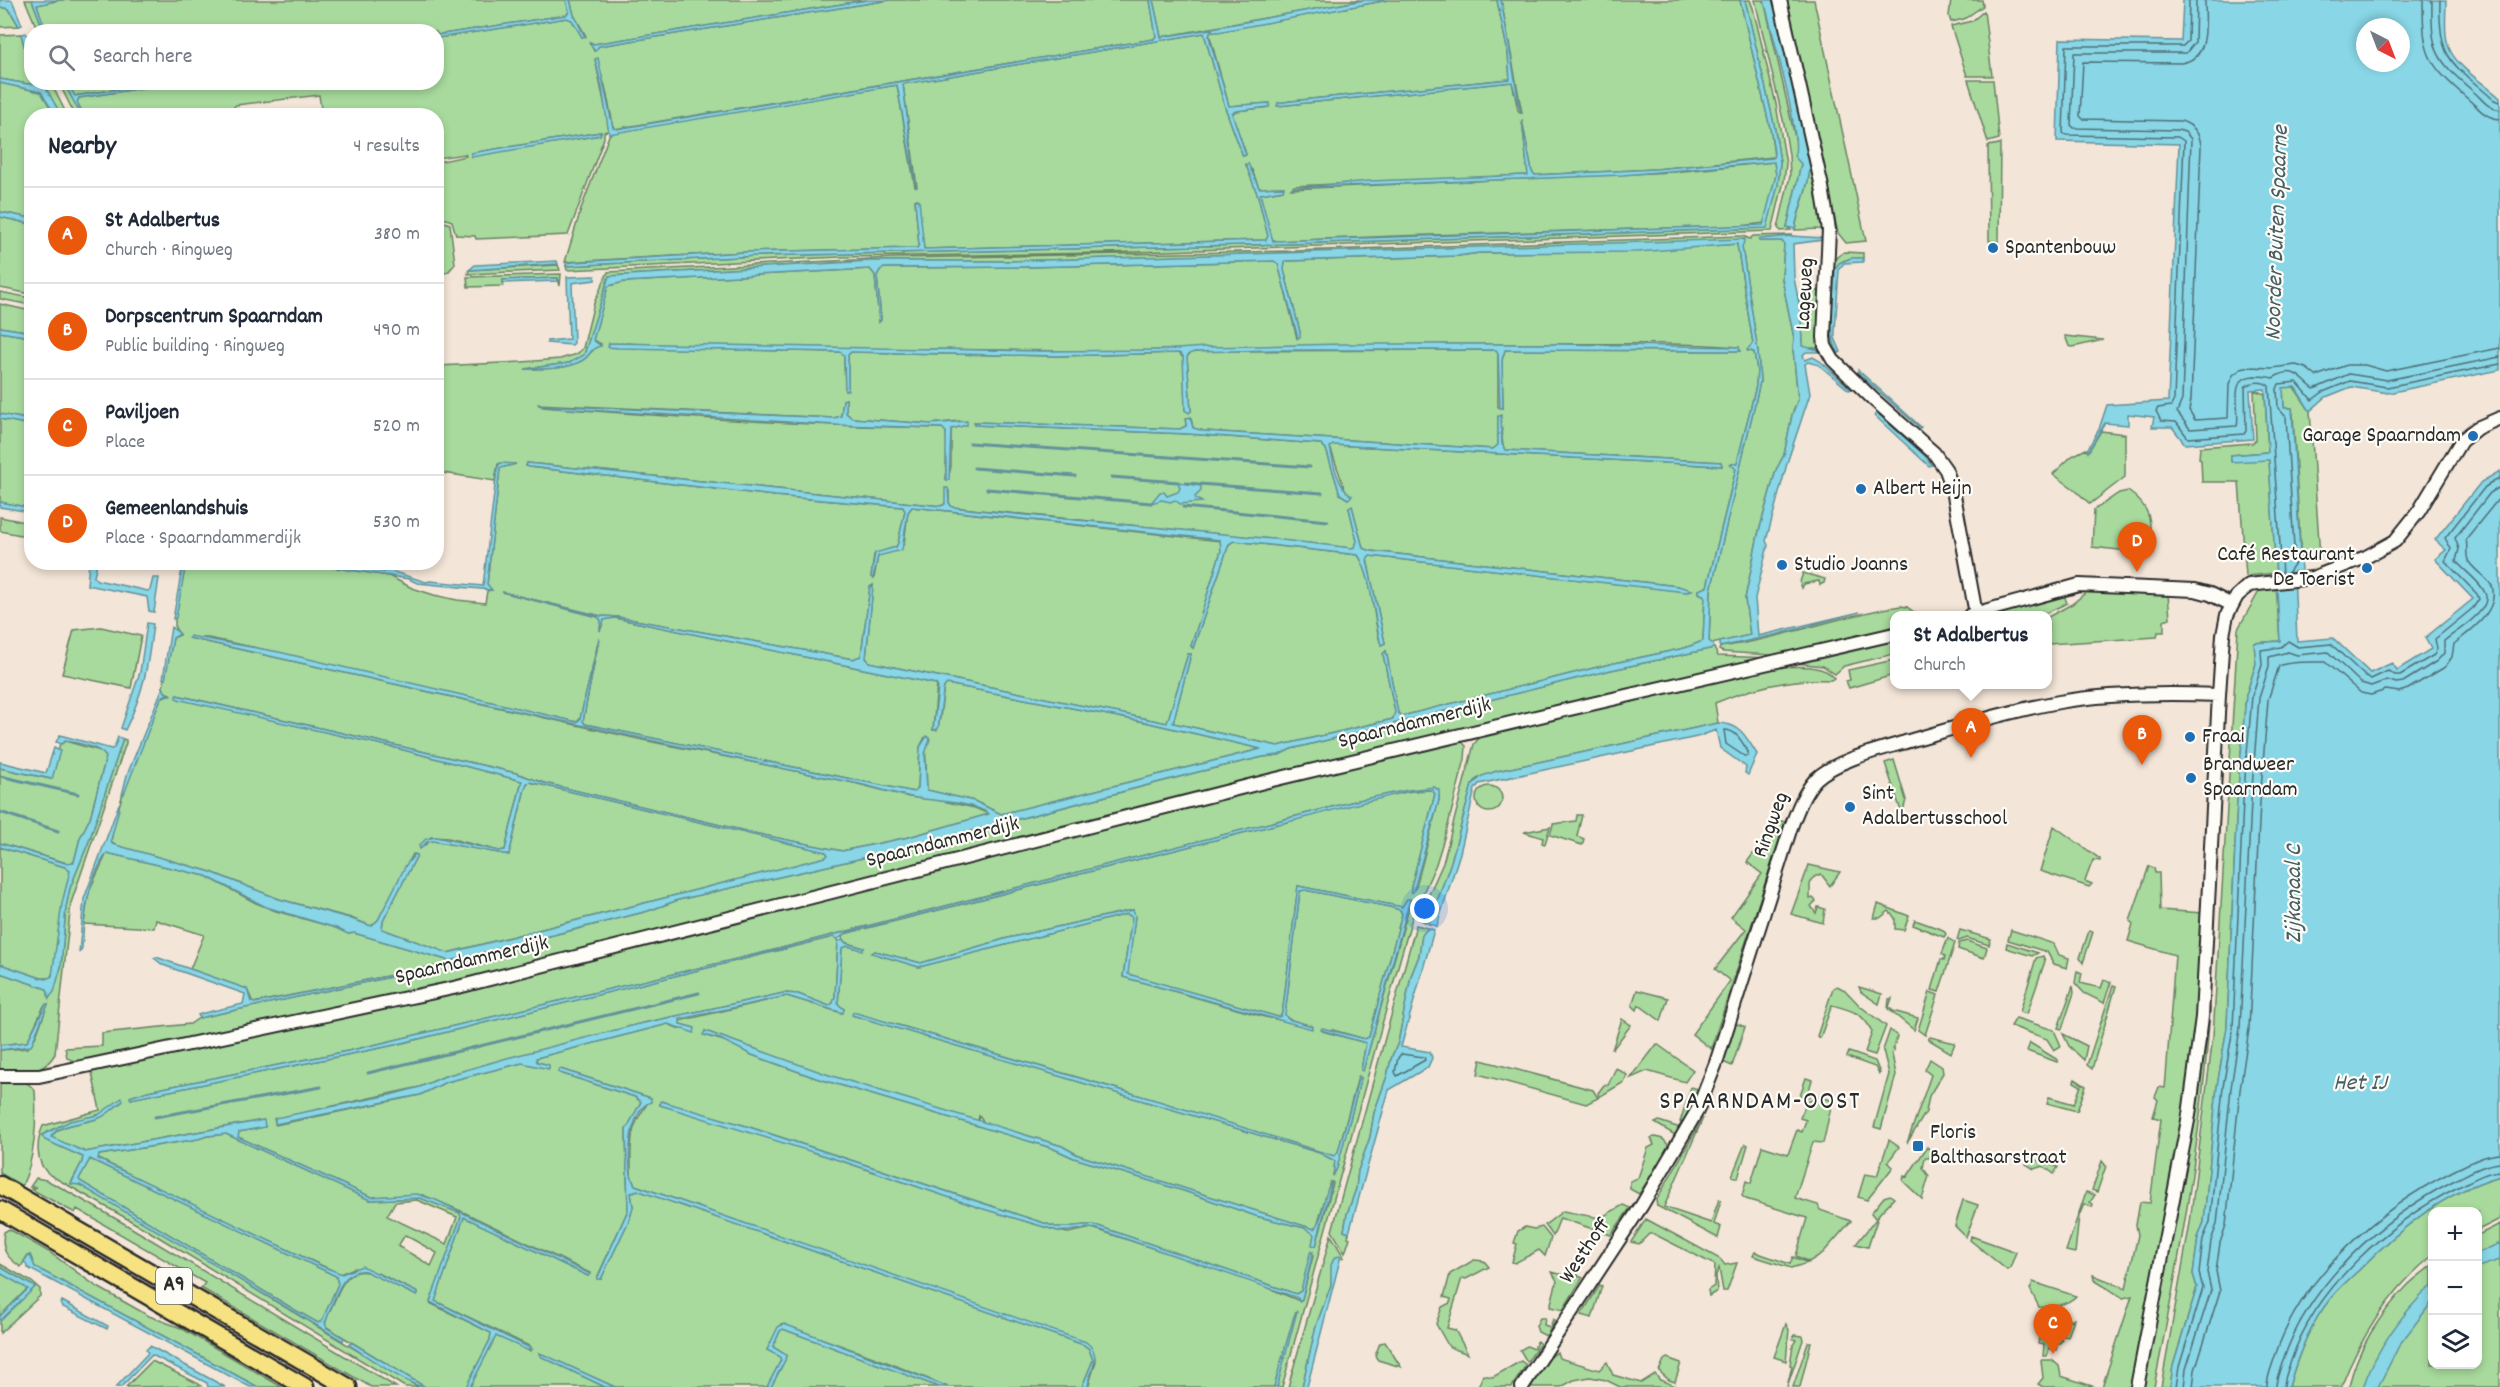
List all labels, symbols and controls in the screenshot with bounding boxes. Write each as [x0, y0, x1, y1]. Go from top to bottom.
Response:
north arrow [2356, 18, 2410, 72]
search box [24, 24, 444, 90]
icon: search [45, 41, 78, 74]
text: Search here [93, 42, 192, 73]
water label: Noorder Buiten Spaarne [2257, 123, 2299, 341]
text: Nearby [48, 129, 116, 166]
text: 4 results [353, 133, 420, 161]
text: St Adalbertus [105, 206, 220, 237]
text: A [62, 221, 73, 249]
text: 380 m [374, 221, 420, 249]
place label: Spantenbouw [2005, 233, 2116, 264]
text: Church · Ringweg [105, 237, 233, 265]
marker: Spantenbouw [1986, 241, 2000, 255]
street label: Lageweg [1789, 257, 1823, 331]
text: Dorpscentrum Spaarndam [105, 302, 323, 333]
text: B [63, 317, 72, 345]
text: 490 m [373, 317, 420, 345]
text: Public building · Ringweg [105, 333, 285, 361]
text: Paviljoen [105, 398, 179, 429]
text: C [63, 413, 72, 441]
text: 520 m [373, 413, 420, 441]
place label: Garage Spaarndam [2302, 421, 2461, 452]
text: Place [105, 429, 145, 457]
marker: Garage Spaarndam [2466, 429, 2480, 443]
place label: Albert Heijn [1873, 474, 1972, 505]
marker: Albert Heijn [1854, 482, 1868, 496]
text: Gemeenlandshuis [105, 494, 249, 525]
text: D [62, 509, 73, 537]
text: 530 m [373, 509, 420, 537]
pin: D [2118, 522, 2156, 572]
text: Place · Spaarndammerdijk [105, 525, 301, 553]
place label: Café Restaurant De Toerist [2217, 540, 2355, 596]
place label: Studio Joanns [1794, 550, 1908, 581]
marker: Studio Joanns [1775, 558, 1789, 572]
marker: Café Restaurant De Toerist [2360, 561, 2374, 575]
popup [1890, 611, 2052, 689]
text: St Adalbertus [1914, 621, 2028, 652]
text: Church [1914, 652, 1966, 680]
street label: Spaarndammerdijk [1335, 690, 1495, 758]
pin: A [1952, 708, 1990, 758]
pin: B [2122, 716, 2162, 765]
place label: Fraai [2202, 722, 2245, 753]
marker: Fraai [2183, 730, 2197, 744]
place label: Brandweer Spaarndam [2203, 750, 2298, 806]
marker: Brandweer Spaarndam [2184, 771, 2198, 785]
place label: Sint Adalbertusschool [1862, 779, 2007, 835]
street label: Ringweg [1746, 788, 1798, 862]
marker: Sint Adalbertusschool [1843, 800, 1857, 814]
street label: Spaarndammerdijk [863, 809, 1023, 877]
water label: Zijkanaal C [2278, 843, 2312, 944]
your location [1410, 894, 1439, 923]
street label: Spaarndammerdijk [392, 928, 552, 994]
water label: Het IJ [2333, 1067, 2389, 1101]
district label: SPAARNDAM-OOST [1659, 1084, 1861, 1121]
place label: Floris Balthasarstraat [1930, 1118, 2067, 1174]
marker: Floris Balthasarstraat [1911, 1139, 1925, 1153]
map controls [2428, 1207, 2482, 1369]
button: + [2428, 1207, 2482, 1261]
street label: Westhoff [1552, 1211, 1620, 1291]
button: − [2428, 1261, 2482, 1315]
road number: A9 [156, 1268, 192, 1304]
pin: C [2034, 1304, 2072, 1354]
button: layers [2428, 1315, 2482, 1369]

